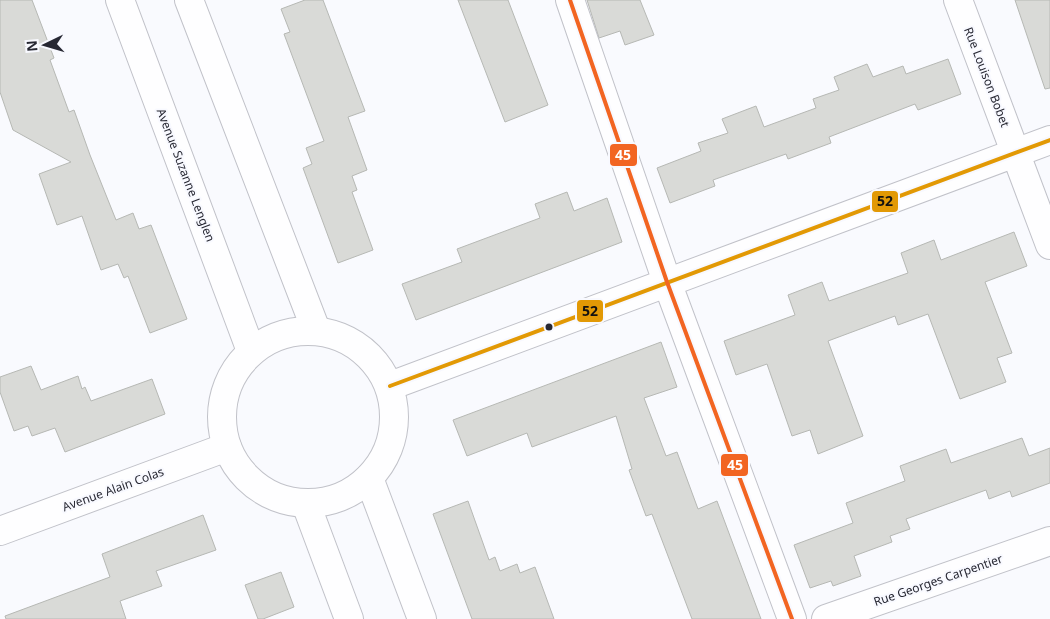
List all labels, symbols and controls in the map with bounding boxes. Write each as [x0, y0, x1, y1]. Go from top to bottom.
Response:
north arrow [20, 20, 70, 70]
street label: Rue Louison Bobet [960, 25, 1014, 130]
text: N [22, 40, 42, 53]
street label: Avenue Suzanne Lenglen [153, 106, 219, 244]
line badge: 45 [609, 143, 638, 167]
text: 45 [615, 145, 631, 164]
line badge: 52 [871, 190, 899, 213]
text: 52 [877, 191, 893, 210]
line badge: 52 [576, 299, 604, 323]
text: 52 [582, 301, 598, 320]
unlabelled marker [544, 322, 554, 332]
line badge: 45 [720, 453, 749, 477]
text: 45 [727, 455, 743, 474]
street label: Avenue Alain Colas [60, 463, 166, 515]
street label: Rue Georges Carpentier [871, 550, 1005, 610]

